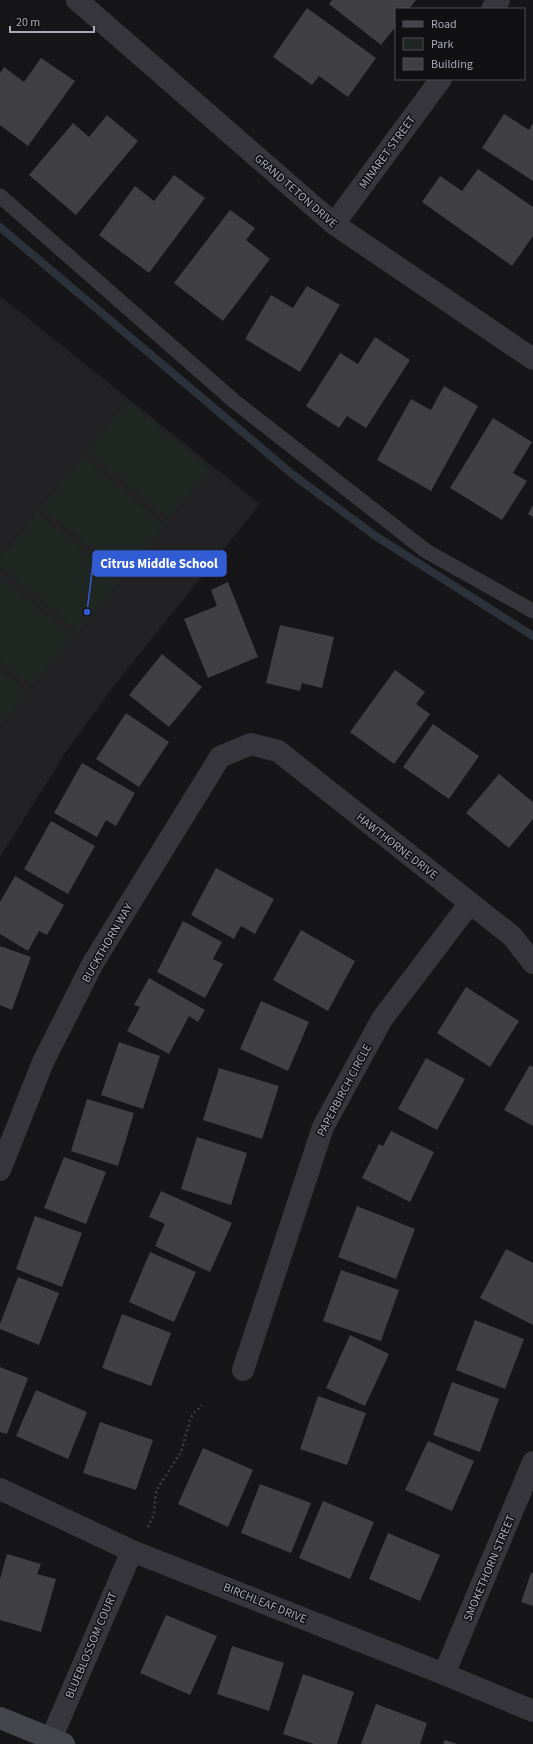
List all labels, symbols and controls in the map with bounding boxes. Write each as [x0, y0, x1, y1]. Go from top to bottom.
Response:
scale bar [10, 8, 94, 34]
legend [395, 8, 525, 80]
text: 20 m [16, 14, 40, 31]
text: Road [431, 16, 457, 33]
text: Park [431, 36, 453, 53]
text: Building [431, 56, 473, 73]
street label: MINARET STREET [355, 112, 420, 192]
street label: GRAND TETON DRIVE [250, 150, 341, 232]
callout: Citrus Middle School [93, 551, 226, 576]
text: Citrus Middle School [100, 555, 218, 573]
street label: HAWTHORNE DRIVE [352, 809, 441, 884]
street label: BUCKTHORN WAY [78, 900, 137, 986]
street label: PAPERBIRCH CIRCLE [313, 1041, 376, 1140]
street label: SMOKETHORN STREET [459, 1512, 520, 1624]
street label: BIRCHLEAF DRIVE [221, 1579, 309, 1628]
street label: BLUEBLOSSOM COURT [61, 1589, 122, 1701]

